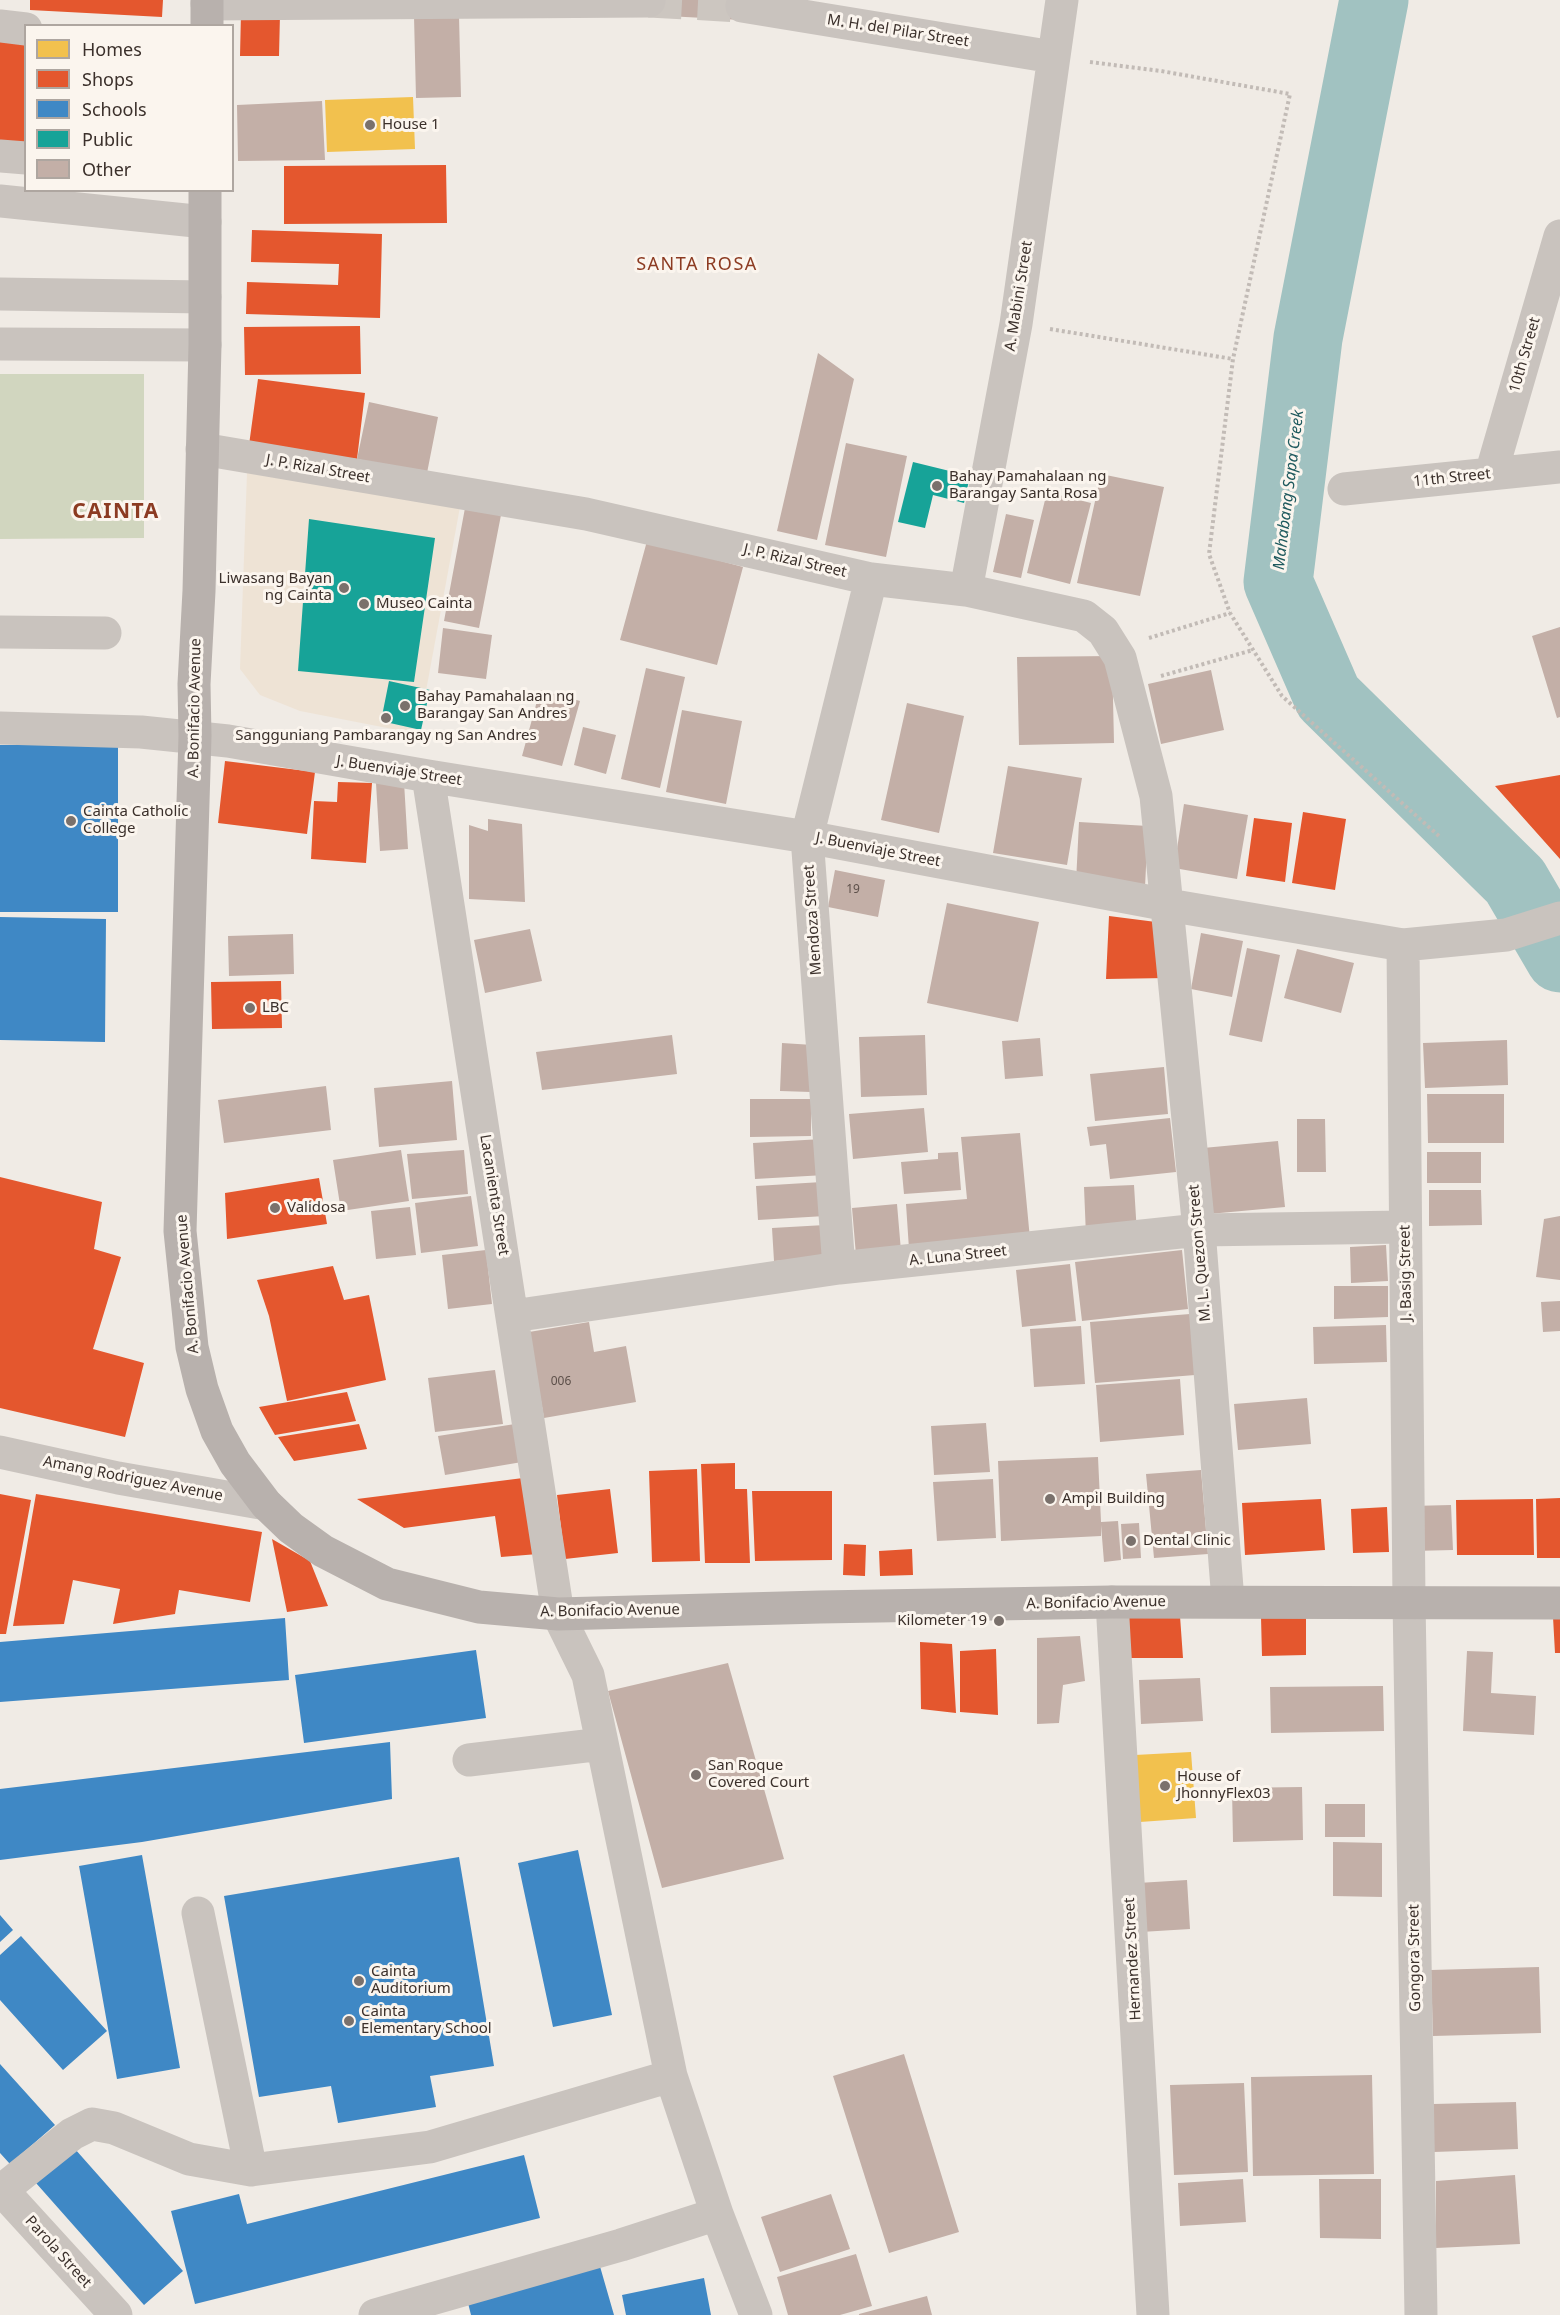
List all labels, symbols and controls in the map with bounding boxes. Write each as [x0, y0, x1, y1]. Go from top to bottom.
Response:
street label: M. H. del Pilar Street [826, 11, 970, 51]
legend [24, 24, 234, 192]
text: Homes [82, 37, 142, 61]
text: Shops [82, 67, 134, 91]
text: Schools [82, 97, 147, 121]
place label: House 1 [382, 116, 440, 134]
marker: House 1 [363, 118, 377, 132]
text: Public [82, 127, 133, 151]
text: Other [82, 157, 131, 181]
street label: A. Mabini Street [1001, 240, 1037, 352]
district label: SANTA ROSA [636, 254, 758, 276]
street label: 10th Street [1506, 315, 1544, 395]
water label: Mahabang Sapa Creek [1270, 409, 1308, 571]
street label: J. P. Rizal Street [265, 451, 371, 487]
street label: 11th Street [1412, 465, 1492, 491]
place label: Bahay Pamahalaan ng Barangay Santa Rosa [949, 468, 1106, 503]
marker: Bahay Pamahalaan ng Barangay Santa Rosa [930, 479, 944, 493]
district label: CAINTA [72, 499, 160, 525]
street label: J. P. Rizal Street [742, 540, 848, 582]
place label: Liwasang Bayan ng Cainta [219, 570, 332, 605]
marker: Liwasang Bayan ng Cainta [337, 581, 351, 595]
place label: Museo Cainta [376, 595, 472, 613]
marker: Museo Cainta [357, 597, 371, 611]
street label: A. Bonifacio Avenue [185, 638, 205, 778]
place label: Bahay Pamahalaan ng Barangay San Andres [417, 688, 574, 723]
marker: Bahay Pamahalaan ng Barangay San Andres [398, 699, 412, 713]
marker: Sangguniang Pambarangay ng San Andres [379, 711, 393, 725]
place label: Sangguniang Pambarangay ng San Andres [235, 727, 537, 745]
street label: J. Buenviaje Street [335, 752, 463, 790]
place label: Cainta Catholic College [83, 803, 188, 838]
marker: Cainta Catholic College [64, 814, 78, 828]
street label: J. Buenviaje Street [814, 829, 942, 871]
street label: Mendoza Street [800, 864, 826, 976]
house number: 19 [846, 883, 860, 897]
place label: LBC [262, 999, 289, 1017]
marker: LBC [243, 1001, 257, 1015]
street label: Lacanienta Street [476, 1133, 512, 1257]
street label: M. L. Quezon Street [1185, 1184, 1215, 1322]
place label: Validosa [287, 1199, 346, 1217]
marker: Validosa [268, 1201, 282, 1215]
street label: A. Bonifacio Avenue [173, 1214, 203, 1354]
street label: J. Basig Street [1396, 1225, 1416, 1321]
street label: A. Luna Street [908, 1242, 1008, 1270]
house number: 006 [551, 1375, 571, 1389]
street label: Amang Rodriguez Avenue [42, 1453, 224, 1505]
place label: Ampil Building [1062, 1490, 1165, 1508]
marker: Ampil Building [1043, 1492, 1057, 1506]
place label: Dental Clinic [1143, 1532, 1231, 1550]
marker: Dental Clinic [1124, 1534, 1138, 1548]
street label: A. Bonifacio Avenue [1026, 1593, 1166, 1613]
street label: A. Bonifacio Avenue [540, 1601, 680, 1621]
place label: Kilometer 19 [897, 1612, 987, 1630]
marker: Kilometer 19 [992, 1614, 1006, 1628]
place label: San Roque Covered Court [708, 1757, 809, 1792]
marker: San Roque Covered Court [689, 1768, 703, 1782]
place label: House of JhonnyFlex03 [1177, 1768, 1271, 1803]
marker: House of JhonnyFlex03 [1158, 1779, 1172, 1793]
street label: Hernandez Street [1121, 1897, 1145, 2021]
street label: Gongora Street [1405, 1904, 1425, 2012]
place label: Cainta Auditorium [371, 1963, 451, 1998]
marker: Cainta Auditorium [352, 1974, 366, 1988]
place label: Cainta Elementary School [361, 2003, 492, 2038]
marker: Cainta Elementary School [342, 2014, 356, 2028]
street label: Parola Street [21, 2212, 95, 2292]

